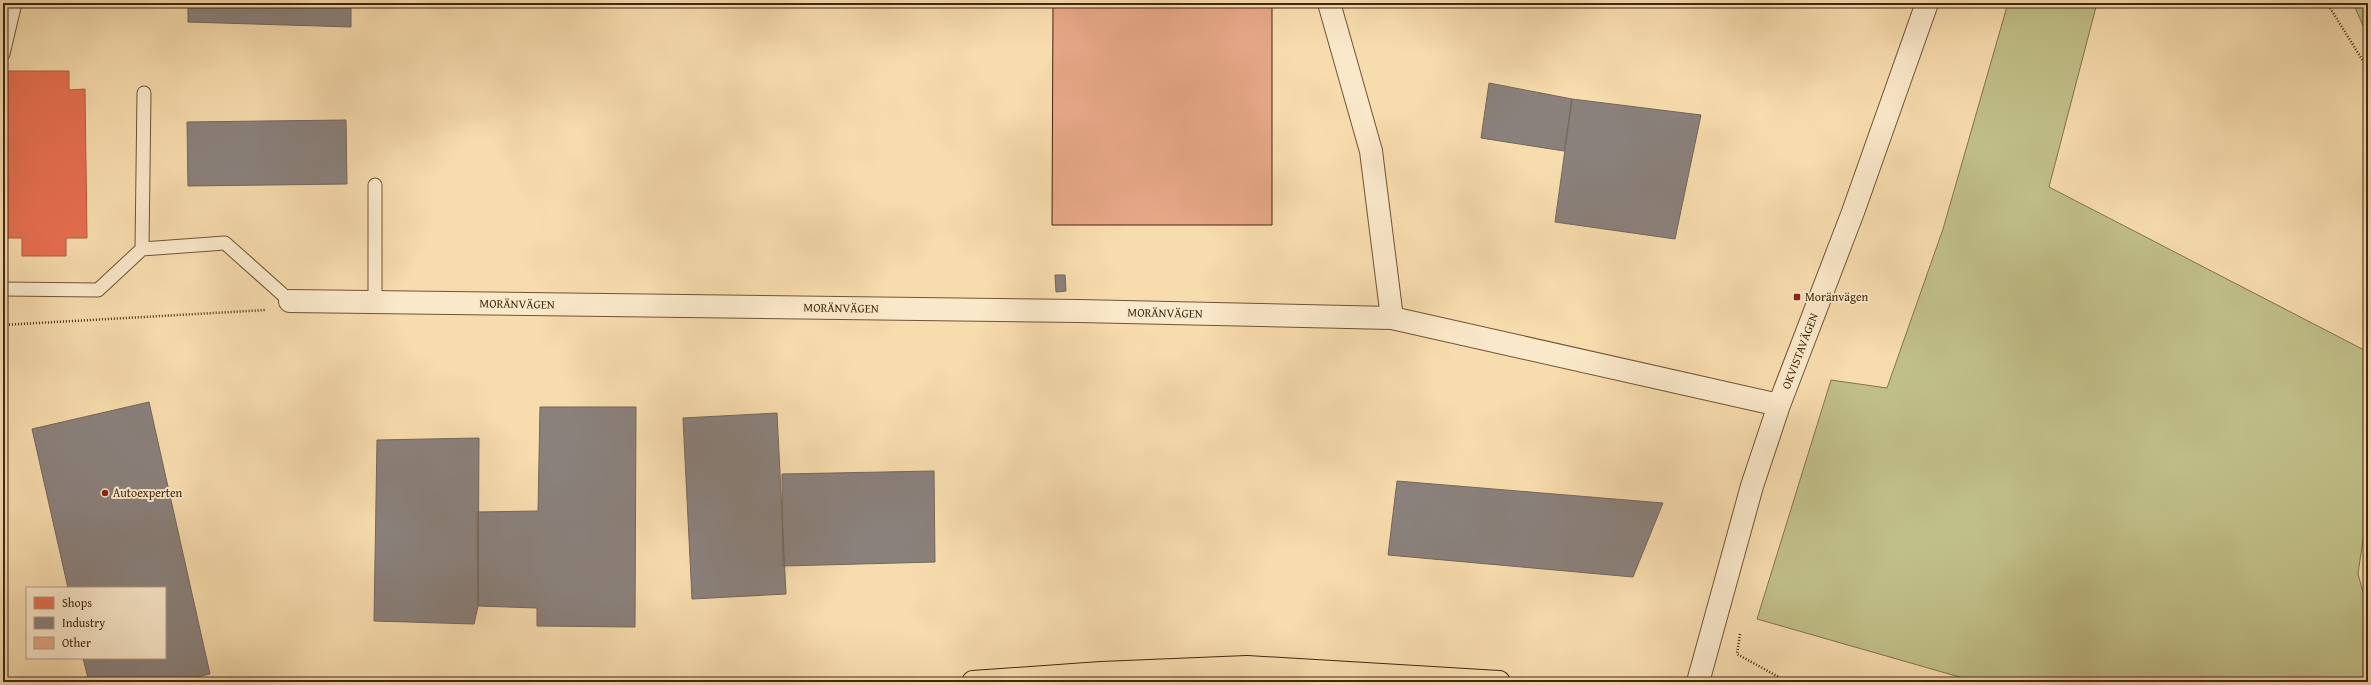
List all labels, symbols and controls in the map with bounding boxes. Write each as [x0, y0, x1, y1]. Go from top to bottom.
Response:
place label: Moränvägen [1805, 288, 1869, 305]
marker: Moränvägen [1792, 292, 1802, 302]
street label: MORÄNVÄGEN [479, 294, 555, 313]
street label: MORÄNVÄGEN [803, 298, 879, 317]
street label: MORÄNVÄGEN [1127, 303, 1203, 322]
street label: OKVISTAVÄGEN [1777, 310, 1822, 391]
place label: Autoexperten [113, 484, 183, 501]
marker: Autoexperten [100, 488, 110, 498]
legend [26, 587, 166, 659]
text: Shops [62, 594, 92, 611]
text: Industry [62, 614, 105, 631]
text: Other [62, 634, 91, 651]

